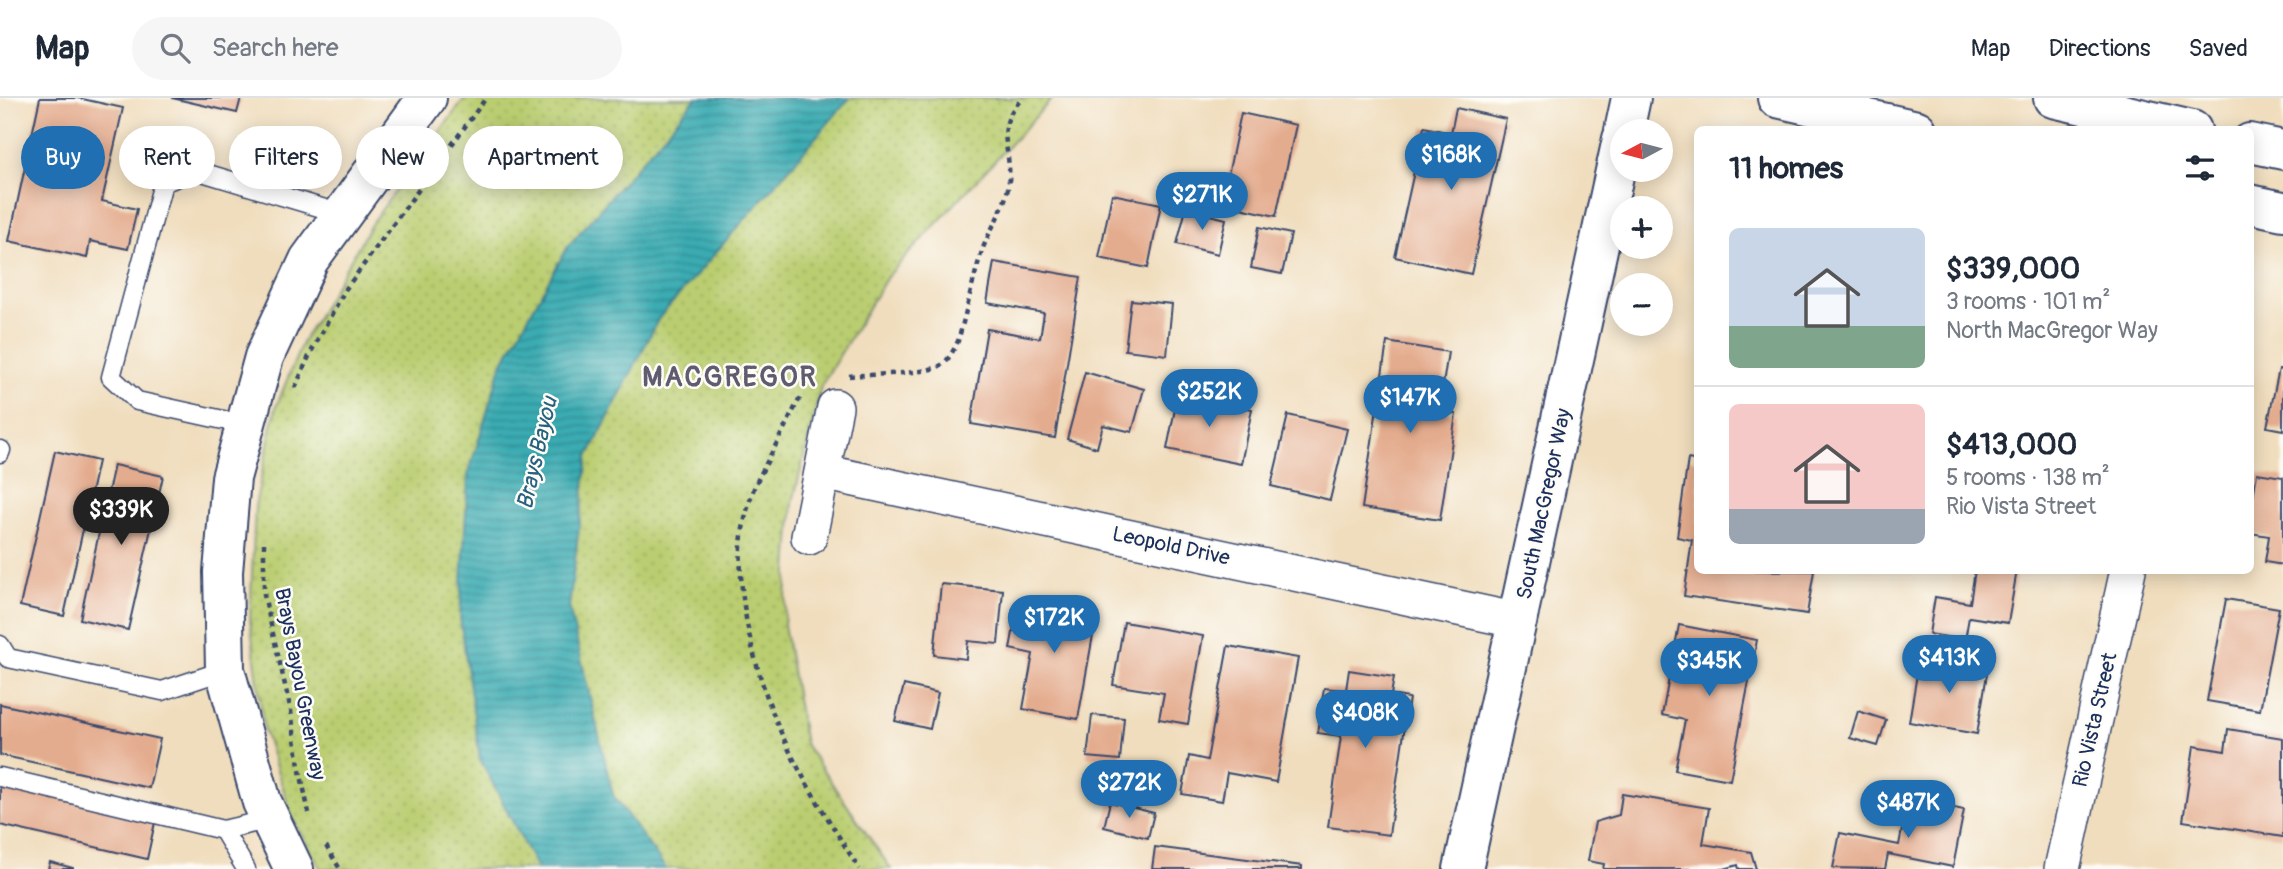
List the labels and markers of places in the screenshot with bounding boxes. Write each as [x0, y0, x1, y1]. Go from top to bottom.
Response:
pin: $168K [1402, 132, 1500, 192]
pin: $271K [1153, 172, 1251, 232]
pin: $252K [1160, 370, 1258, 429]
pin: $147K [1361, 376, 1459, 435]
pin: $339K [72, 488, 170, 547]
pin: $172K [1005, 596, 1103, 655]
pin: $413K [1900, 636, 1998, 695]
pin: $345K [1660, 638, 1758, 698]
pin: $408K [1316, 690, 1414, 750]
pin: $272K [1080, 760, 1178, 820]
pin: $487K [1859, 780, 1957, 840]

